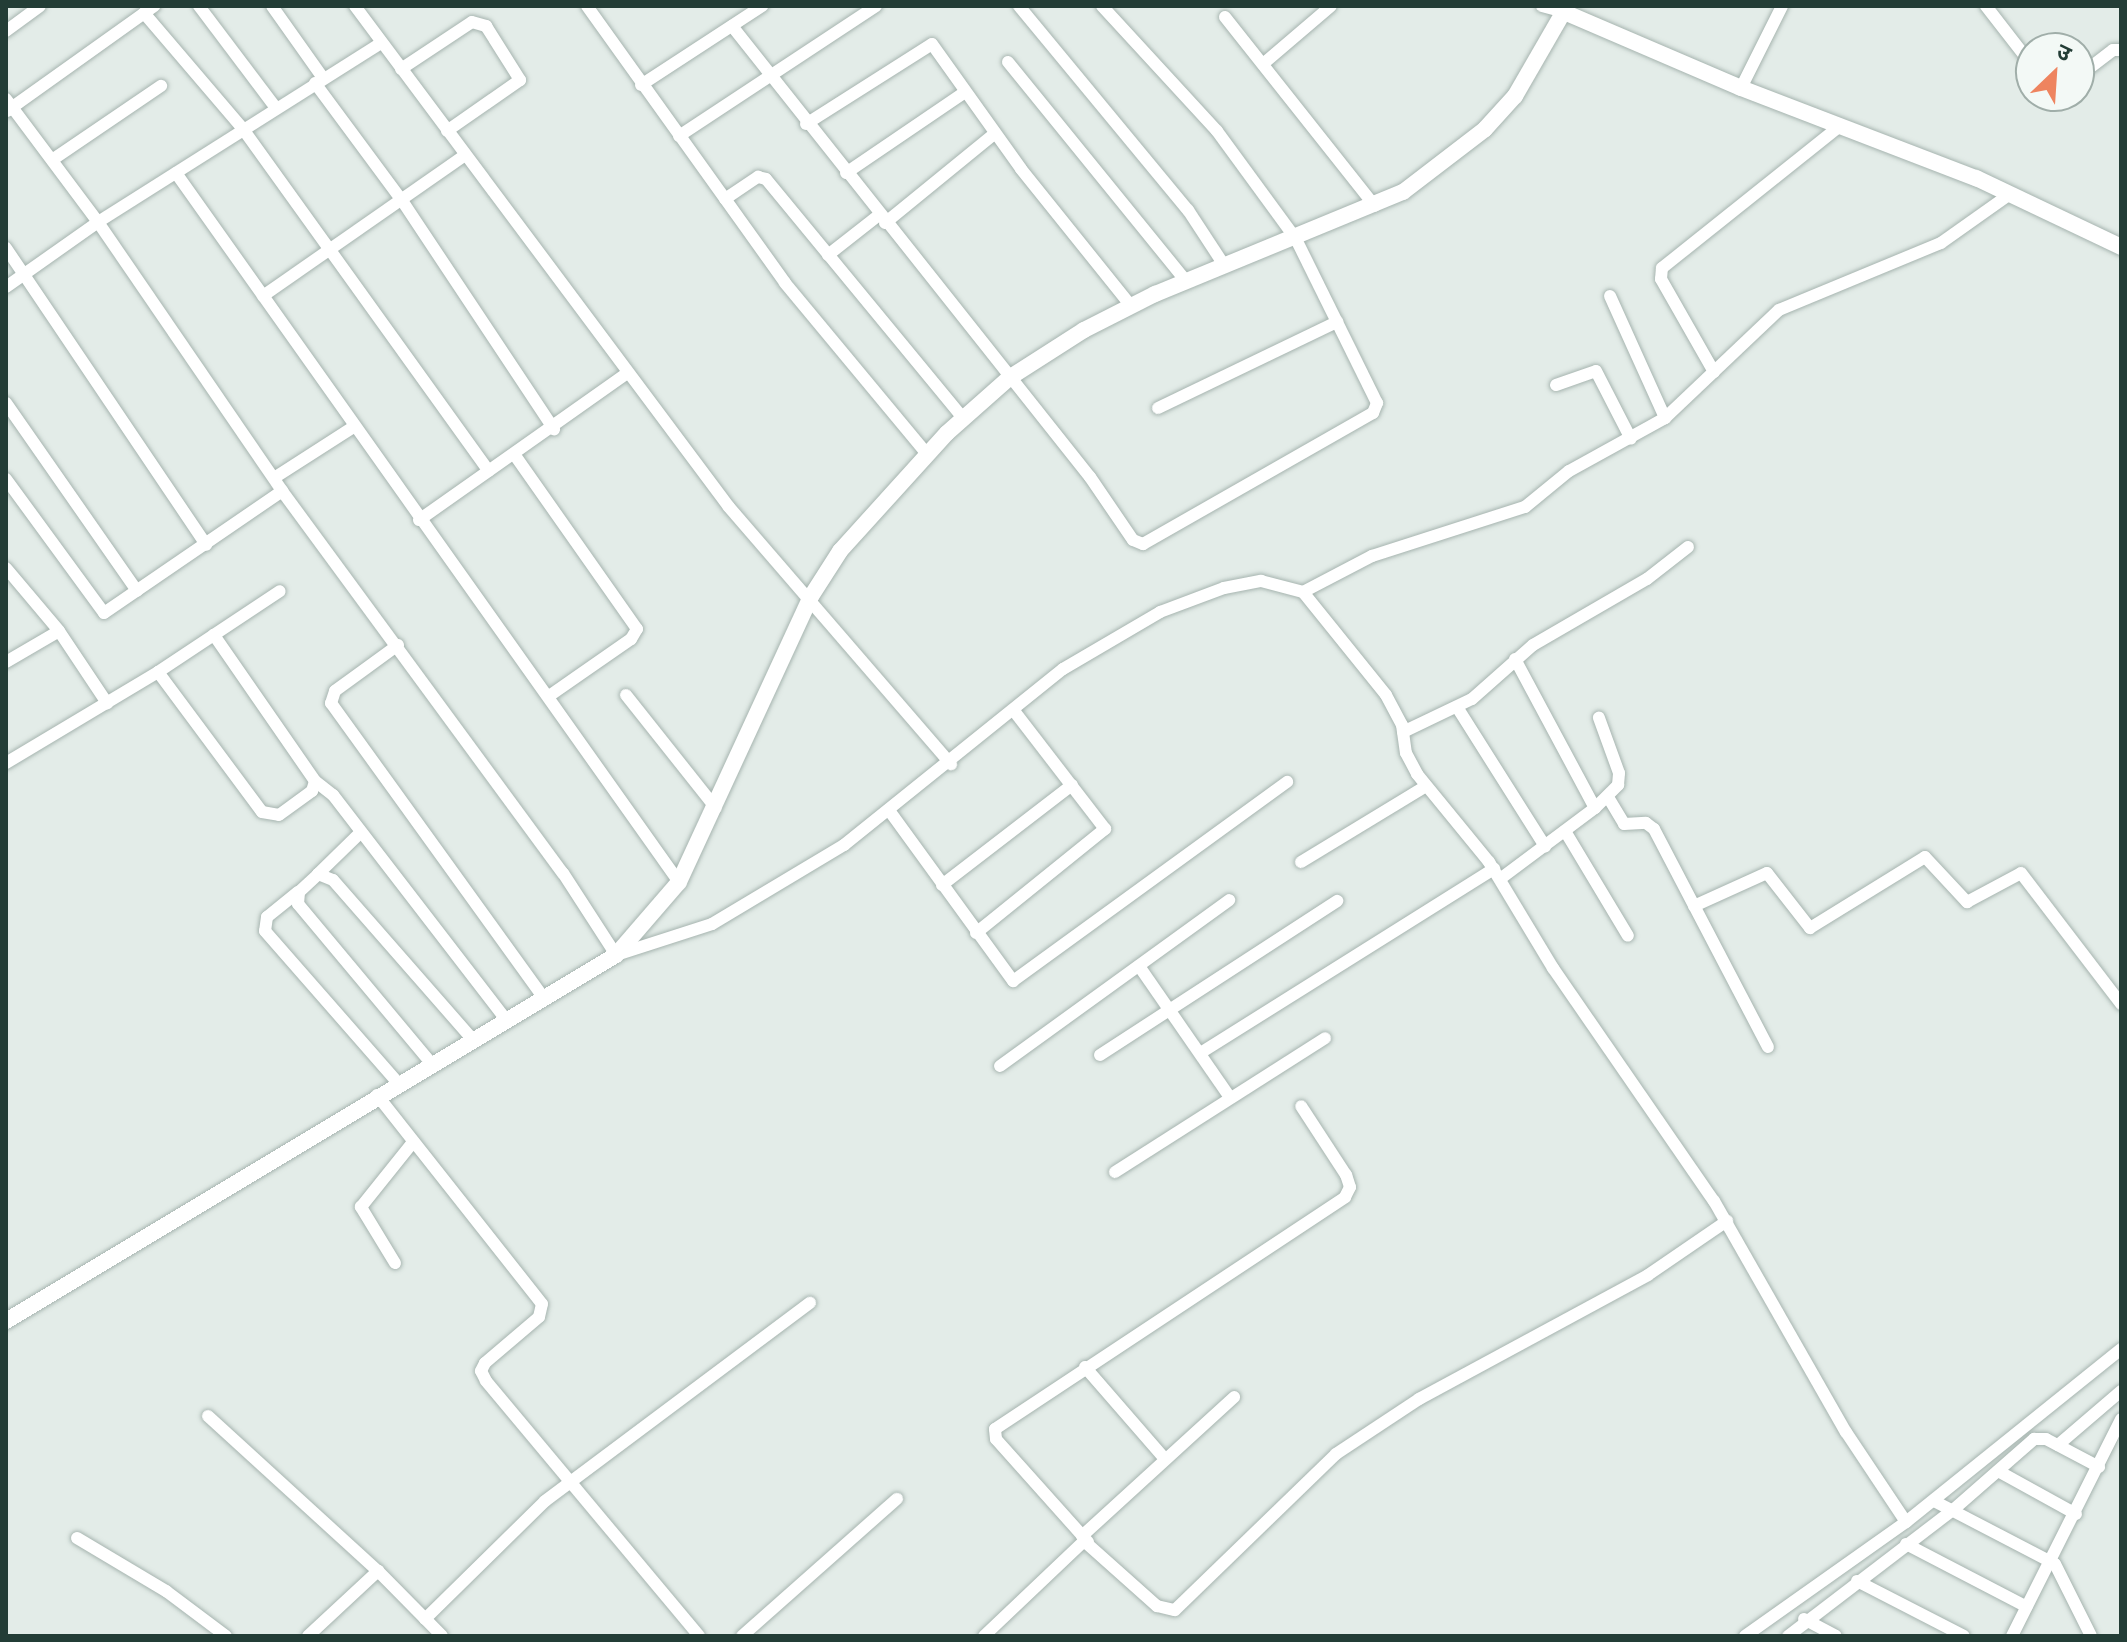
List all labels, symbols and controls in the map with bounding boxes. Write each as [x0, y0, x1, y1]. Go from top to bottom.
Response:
north arrow [2015, 32, 2095, 112]
text: उ [2053, 37, 2076, 67]

